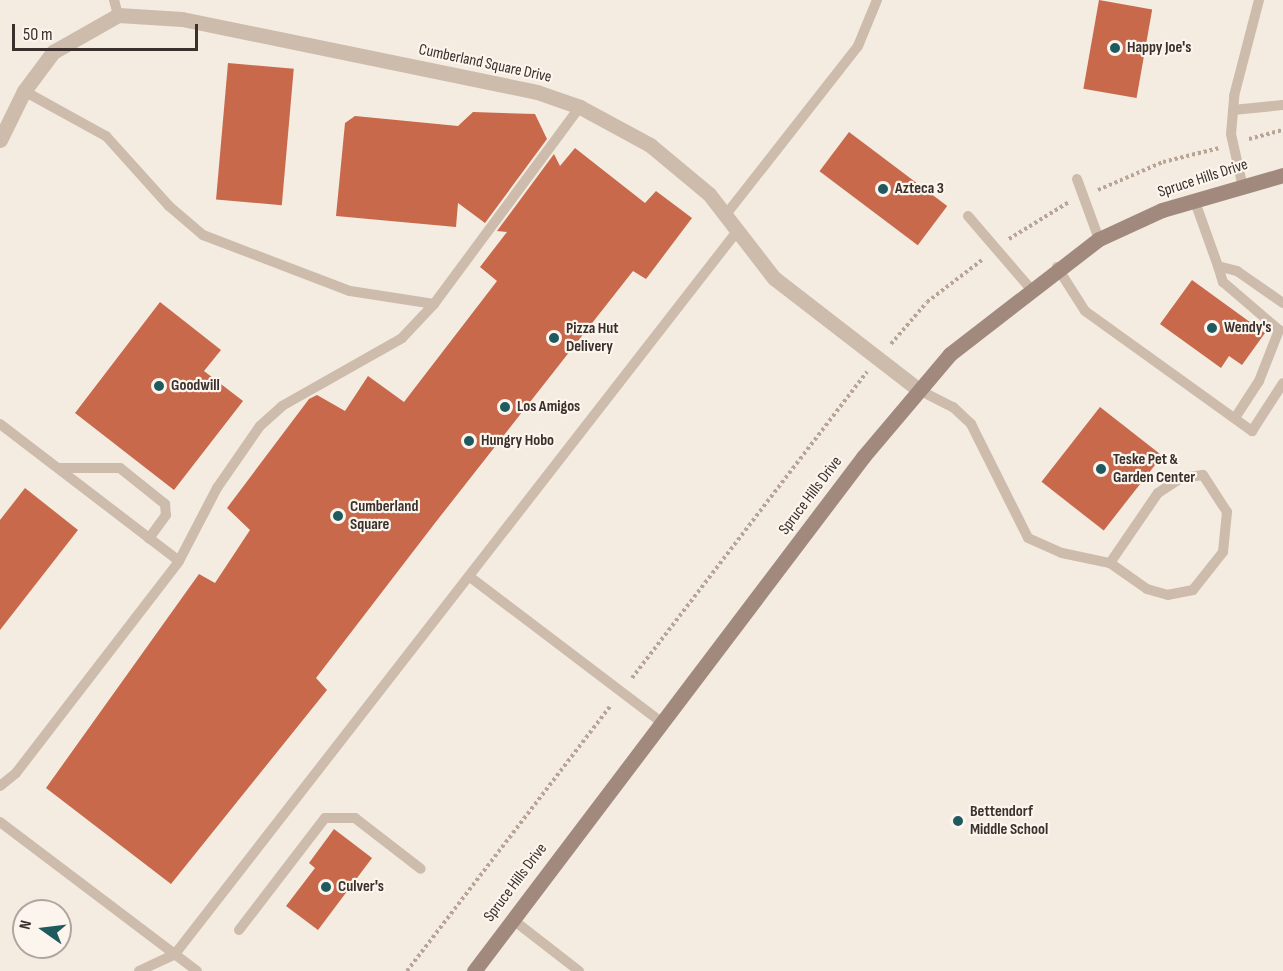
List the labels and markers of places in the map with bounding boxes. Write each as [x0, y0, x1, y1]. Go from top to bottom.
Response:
place label: Happy Joe's [1127, 38, 1191, 58]
marker: Happy Joe's [1108, 41, 1122, 55]
place label: Azteca 3 [895, 179, 944, 199]
marker: Azteca 3 [876, 182, 890, 196]
place label: Wendy's [1224, 318, 1271, 338]
place label: Pizza Hut Delivery [566, 319, 619, 357]
marker: Wendy's [1205, 321, 1219, 335]
marker: Pizza Hut Delivery [547, 331, 561, 345]
place label: Goodwill [171, 376, 220, 396]
marker: Goodwill [152, 379, 166, 393]
place label: Los Amigos [517, 397, 580, 417]
marker: Los Amigos [498, 400, 512, 414]
place label: Hungry Hobo [481, 431, 554, 451]
marker: Hungry Hobo [462, 434, 476, 448]
place label: Teske Pet & Garden Center [1113, 450, 1195, 488]
marker: Teske Pet & Garden Center [1094, 462, 1108, 476]
place label: Cumberland Square [350, 497, 418, 535]
marker: Cumberland Square [331, 509, 345, 523]
place label: Bettendorf Middle School [970, 802, 1048, 840]
marker: Bettendorf Middle School [951, 814, 965, 828]
place label: Culver's [338, 877, 384, 897]
marker: Culver's [319, 880, 333, 894]

